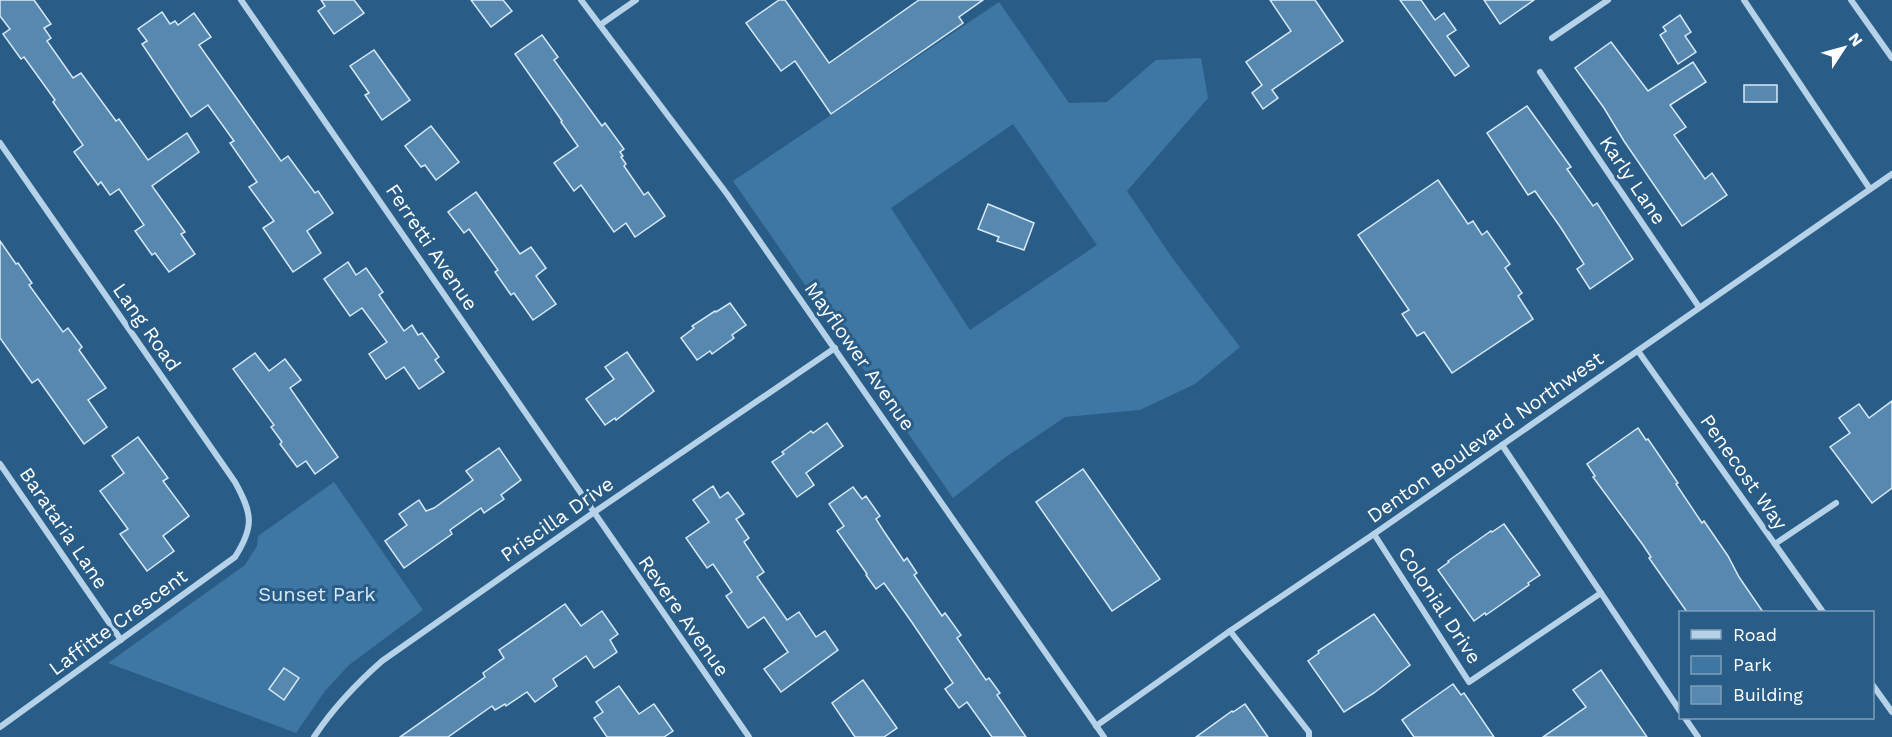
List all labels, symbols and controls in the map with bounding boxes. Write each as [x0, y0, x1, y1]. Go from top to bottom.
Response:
north arrow [1814, 18, 1874, 78]
text: N [1845, 29, 1867, 50]
street label: Karly Lane [1595, 131, 1671, 229]
street label: Ferretti Avenue [381, 179, 483, 315]
street label: Mayflower Avenue [800, 277, 920, 435]
street label: Lang Road [108, 278, 186, 376]
street label: Denton Boulevard Northwest [1362, 346, 1608, 528]
street label: Penecost Way [1695, 410, 1793, 535]
street label: Barataria Lane [15, 463, 113, 593]
street label: Priscilla Drive [496, 471, 618, 567]
street label: Colonial Drive [1393, 542, 1487, 668]
street label: Revere Avenue [633, 551, 735, 681]
street label: Laffitte Crescent [44, 563, 192, 680]
park label: Sunset Park [258, 582, 376, 606]
legend [1679, 611, 1874, 719]
text: Road [1733, 624, 1777, 645]
text: Park [1733, 654, 1772, 675]
text: Building [1733, 684, 1803, 705]

